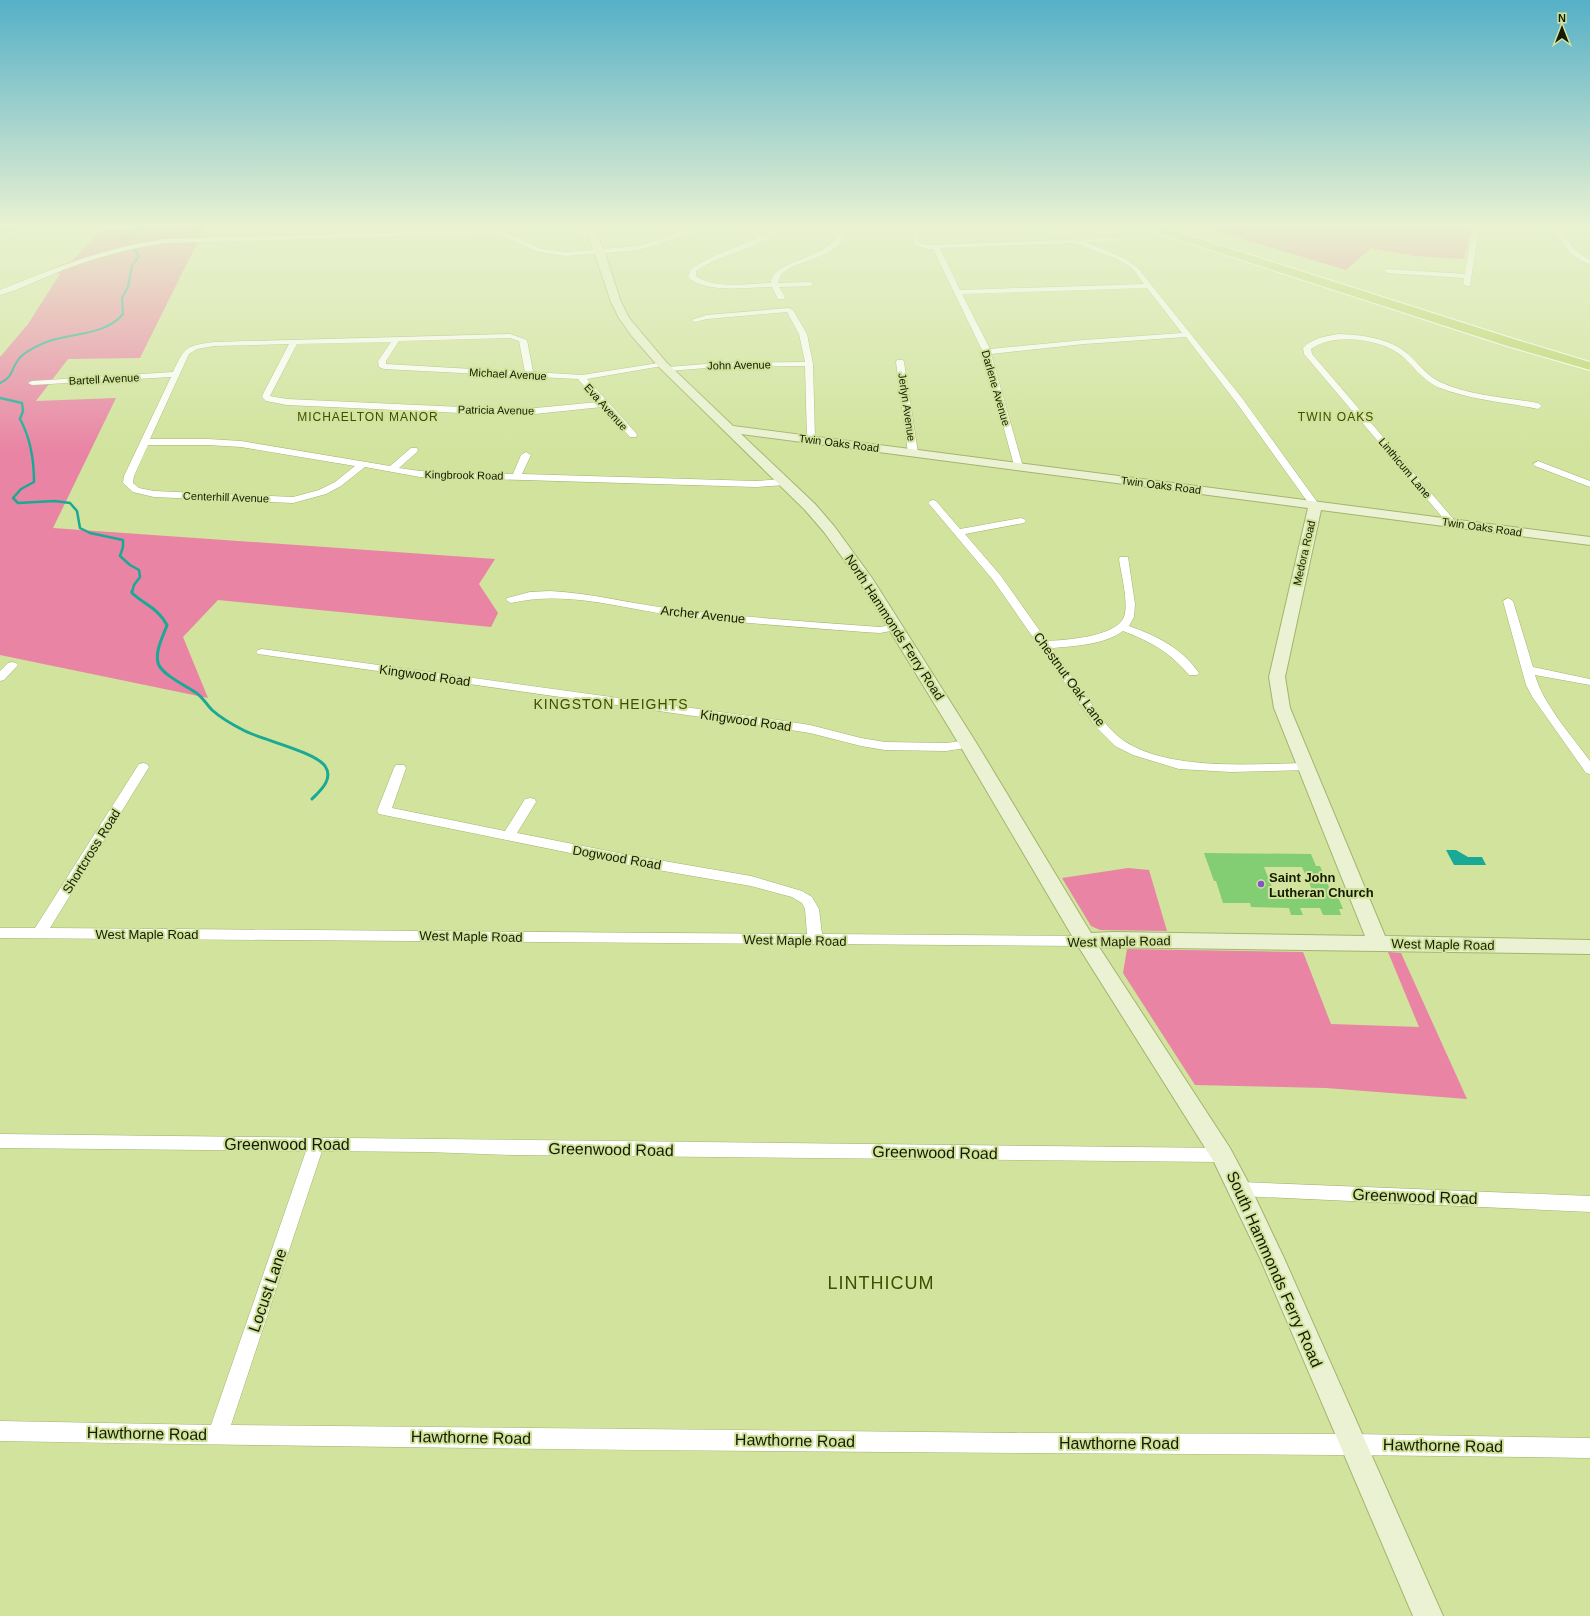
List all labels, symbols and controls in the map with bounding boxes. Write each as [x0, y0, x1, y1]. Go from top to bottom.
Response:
north arrow [1542, 8, 1582, 48]
text: N [1558, 12, 1566, 24]
street label: Darlene Avenue [979, 349, 1013, 427]
street label: John Avenue [707, 358, 771, 372]
street label: Michael Avenue [469, 366, 547, 382]
street label: Bartell Avenue [68, 371, 140, 387]
street label: Jerlyn Avenue [896, 372, 918, 442]
street label: Eva Avenue [582, 381, 630, 433]
street label: Patricia Avenue [458, 403, 534, 417]
district label: MICHAELTON MANOR [297, 410, 439, 424]
district label: TWIN OAKS [1298, 410, 1374, 424]
street label: Twin Oaks Road [798, 432, 880, 454]
street label: Linthicum Lane [1376, 436, 1434, 500]
street label: Kingbrook Road [424, 468, 504, 482]
street label: Twin Oaks Road [1120, 474, 1202, 496]
street label: Centerhill Avenue [183, 490, 269, 504]
street label: Twin Oaks Road [1441, 515, 1523, 539]
street label: Medora Road [1291, 519, 1317, 587]
street label: North Hammonds Ferry Road [842, 552, 947, 703]
street label: Archer Avenue [660, 603, 746, 626]
street label: Chestnut Oak Lane [1031, 630, 1109, 729]
street label: Kingwood Road [378, 662, 471, 689]
district label: KINGSTON HEIGHTS [534, 696, 688, 712]
street label: Kingwood Road [699, 707, 792, 734]
street label: Shortcross Road [59, 806, 123, 896]
street label: Dogwood Road [571, 842, 662, 873]
place label: Saint John Lutheran Church [1269, 870, 1374, 900]
marker: Saint John Lutheran Church [1256, 879, 1266, 889]
street label: West Maple Road [95, 927, 199, 942]
street label: West Maple Road [419, 928, 523, 945]
street label: West Maple Road [743, 932, 847, 949]
street label: West Maple Road [1067, 933, 1171, 950]
street label: West Maple Road [1391, 936, 1495, 953]
street label: Greenwood Road [224, 1136, 350, 1153]
street label: Greenwood Road [548, 1140, 674, 1159]
street label: Greenwood Road [872, 1143, 998, 1162]
street label: South Hammonds Ferry Road [1224, 1169, 1326, 1370]
street label: Greenwood Road [1352, 1186, 1478, 1207]
street label: Locust Lane [245, 1246, 290, 1334]
district label: LINTHICUM [828, 1273, 935, 1293]
street label: Hawthorne Road [87, 1424, 207, 1443]
street label: Hawthorne Road [411, 1428, 531, 1447]
street label: Hawthorne Road [735, 1431, 855, 1450]
street label: Hawthorne Road [1059, 1435, 1179, 1452]
street label: Hawthorne Road [1383, 1436, 1503, 1455]

